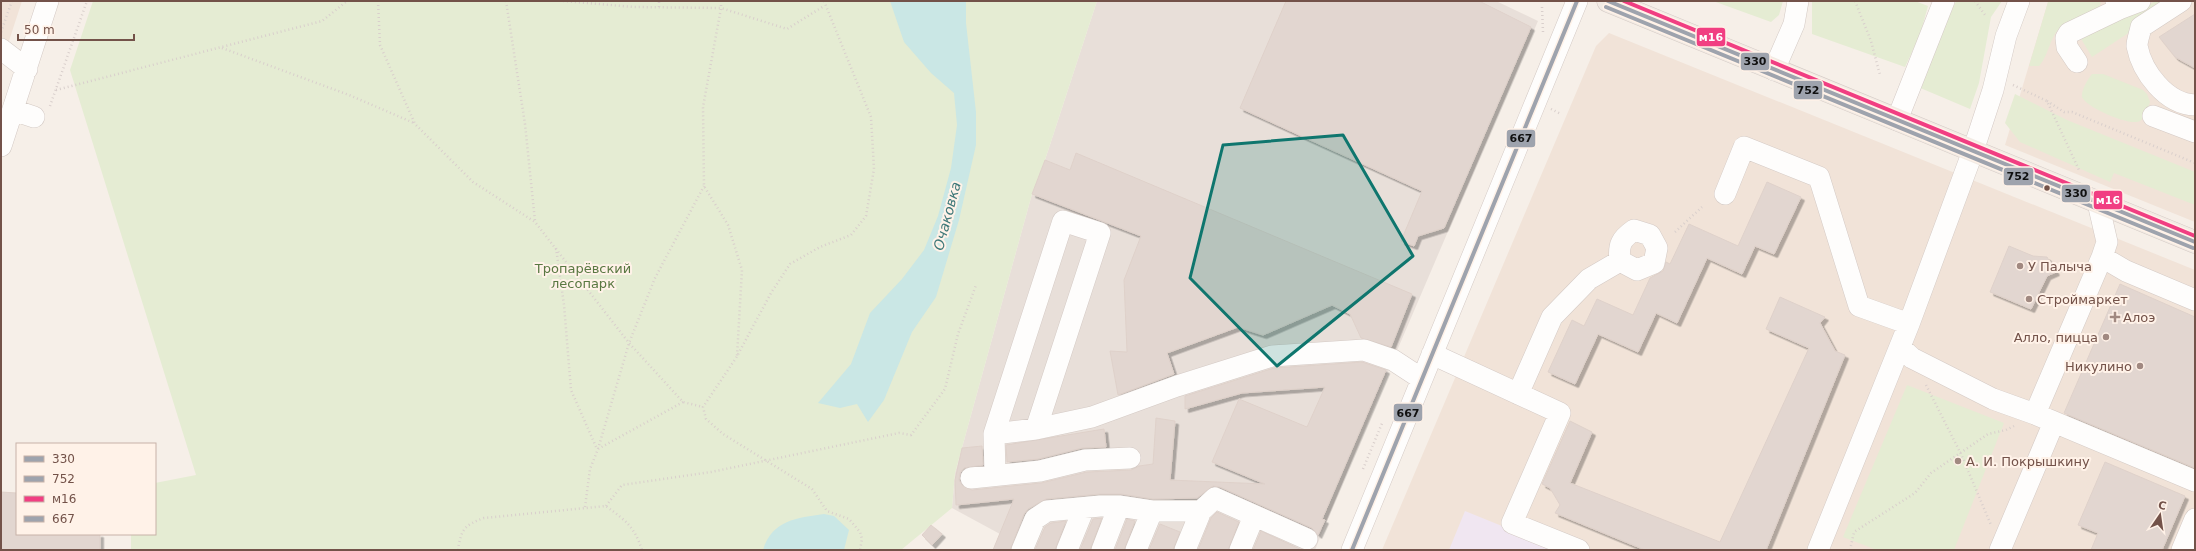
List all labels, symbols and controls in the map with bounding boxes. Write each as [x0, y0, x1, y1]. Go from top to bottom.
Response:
scale bar [18, 16, 134, 42]
text: 50 m [24, 23, 55, 37]
line badge: м16 [1696, 27, 1726, 47]
text: м16 [1699, 31, 1723, 44]
line badge: 330 [1740, 52, 1770, 71]
text: 330 [1744, 55, 1767, 68]
line badge: 752 [1793, 80, 1823, 100]
text: 752 [1797, 84, 1819, 97]
line badge: 667 [1506, 129, 1536, 148]
text: 667 [1510, 132, 1532, 145]
line badge: 752 [2003, 167, 2034, 186]
text: 752 [2007, 170, 2029, 183]
water label: Очаковка [930, 180, 964, 252]
unlabelled marker [2042, 183, 2052, 193]
line badge: 330 [2061, 184, 2091, 203]
text: 330 [2065, 187, 2088, 200]
line badge: м16 [2093, 190, 2123, 210]
text: м16 [2096, 194, 2120, 207]
place label: У Палыча [2028, 259, 2092, 274]
park label: Тропарёвский лесопарк [534, 261, 631, 291]
marker: У Палыча [2015, 261, 2025, 271]
place label: Строймаркет [2037, 292, 2128, 307]
marker: Строймаркет [2024, 294, 2034, 304]
place label: Алоэ [2123, 310, 2155, 325]
marker: Алоэ [2110, 312, 2120, 322]
place label: Алло, пицца [2014, 330, 2098, 345]
marker: Алло, пицца [2101, 332, 2111, 342]
place label: Никулино [2065, 359, 2132, 374]
marker: Никулино [2135, 361, 2145, 371]
line badge: 667 [1393, 403, 1423, 422]
text: 667 [1397, 407, 1419, 420]
legend [16, 443, 156, 535]
text: 330 [52, 452, 75, 466]
place label: А. И. Покрышкину [1966, 454, 2090, 469]
marker: А. И. Покрышкину [1953, 456, 1963, 466]
text: 752 [52, 472, 75, 486]
text: м16 [52, 492, 76, 506]
north arrow [2140, 495, 2180, 535]
text: С [2157, 499, 2168, 513]
text: 667 [52, 512, 75, 526]

